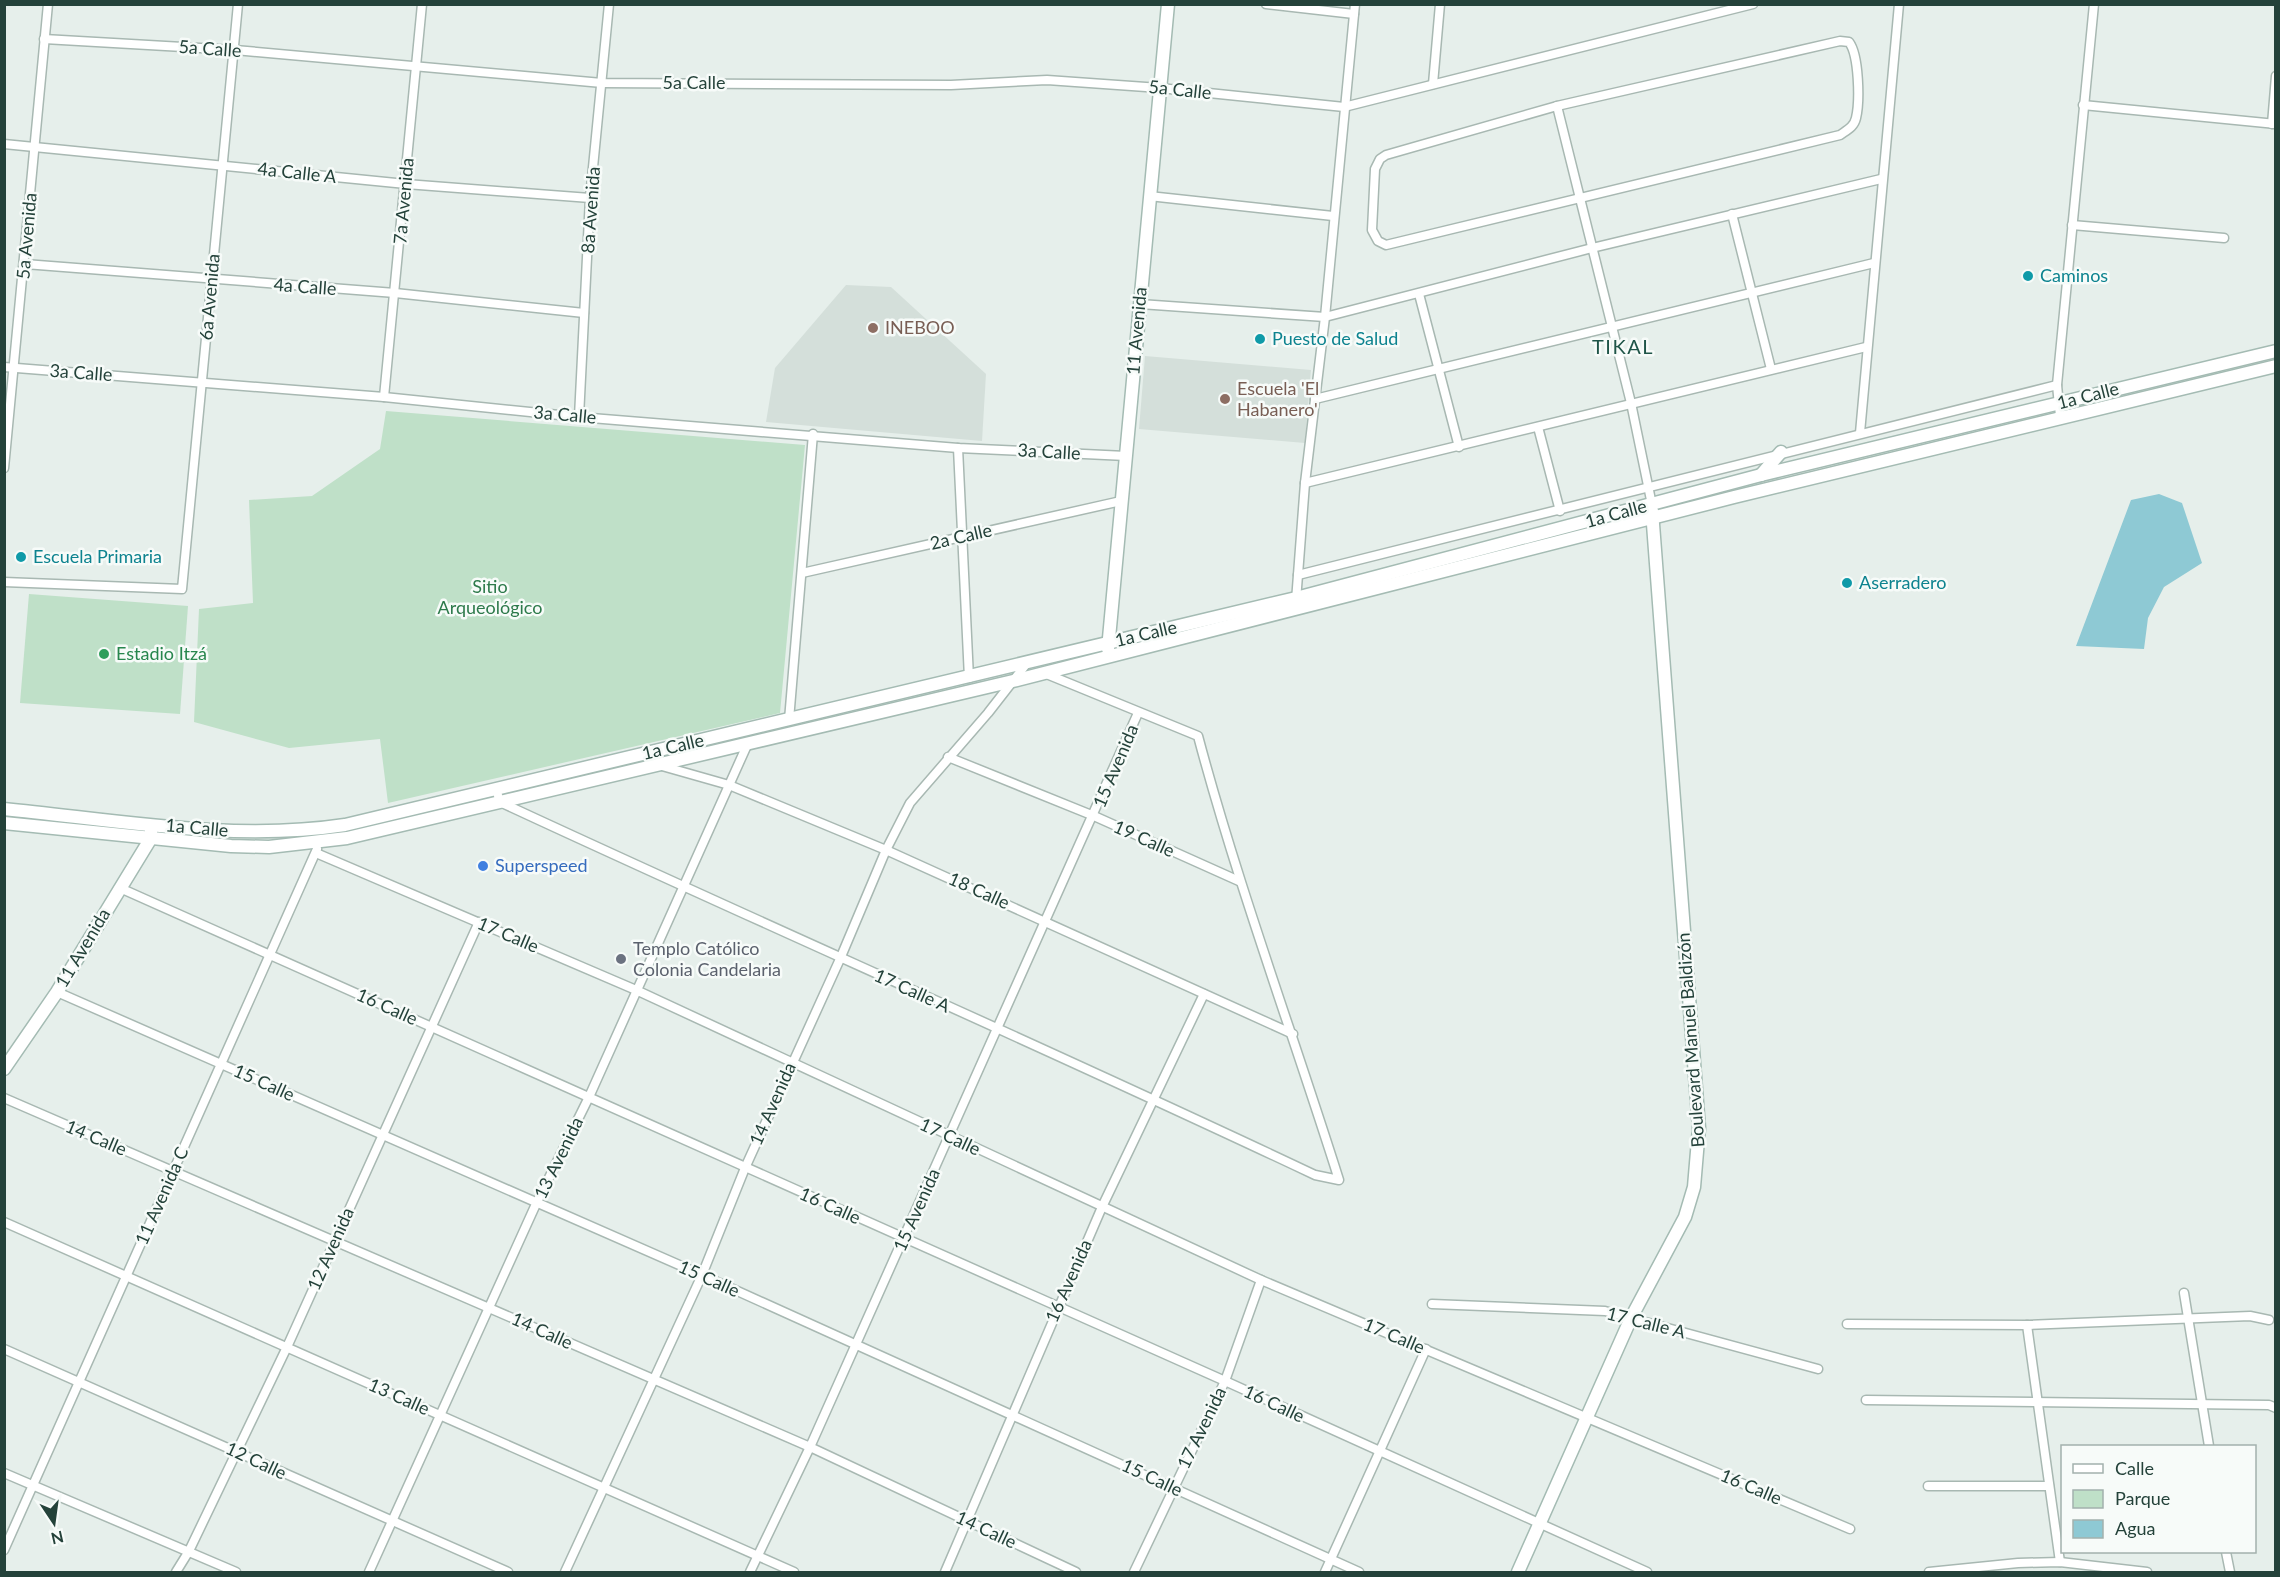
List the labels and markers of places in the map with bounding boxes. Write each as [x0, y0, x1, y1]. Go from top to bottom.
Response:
place label: Caminos [2040, 264, 2108, 286]
marker: Caminos [2021, 269, 2035, 283]
place label: INEBOO [885, 316, 955, 338]
marker: INEBOO [866, 321, 880, 335]
place label: Puesto de Salud [1272, 327, 1398, 349]
marker: Puesto de Salud [1253, 332, 1267, 346]
place label: Escuela 'El Habanero' [1237, 377, 1319, 420]
marker: Escuela 'El Habanero' [1218, 392, 1232, 406]
place label: Escuela Primaria [33, 545, 162, 567]
marker: Escuela Primaria [14, 550, 28, 564]
place label: Aserradero [1859, 571, 1946, 593]
marker: Aserradero [1840, 576, 1854, 590]
place label: Estadio Itzá [116, 642, 207, 664]
marker: Estadio Itzá [97, 647, 111, 661]
place label: Superspeed [495, 854, 588, 876]
marker: Superspeed [476, 859, 490, 873]
place label: Templo Católico Colonia Candelaria [633, 937, 781, 980]
marker: Templo Católico Colonia Candelaria [614, 952, 628, 966]

